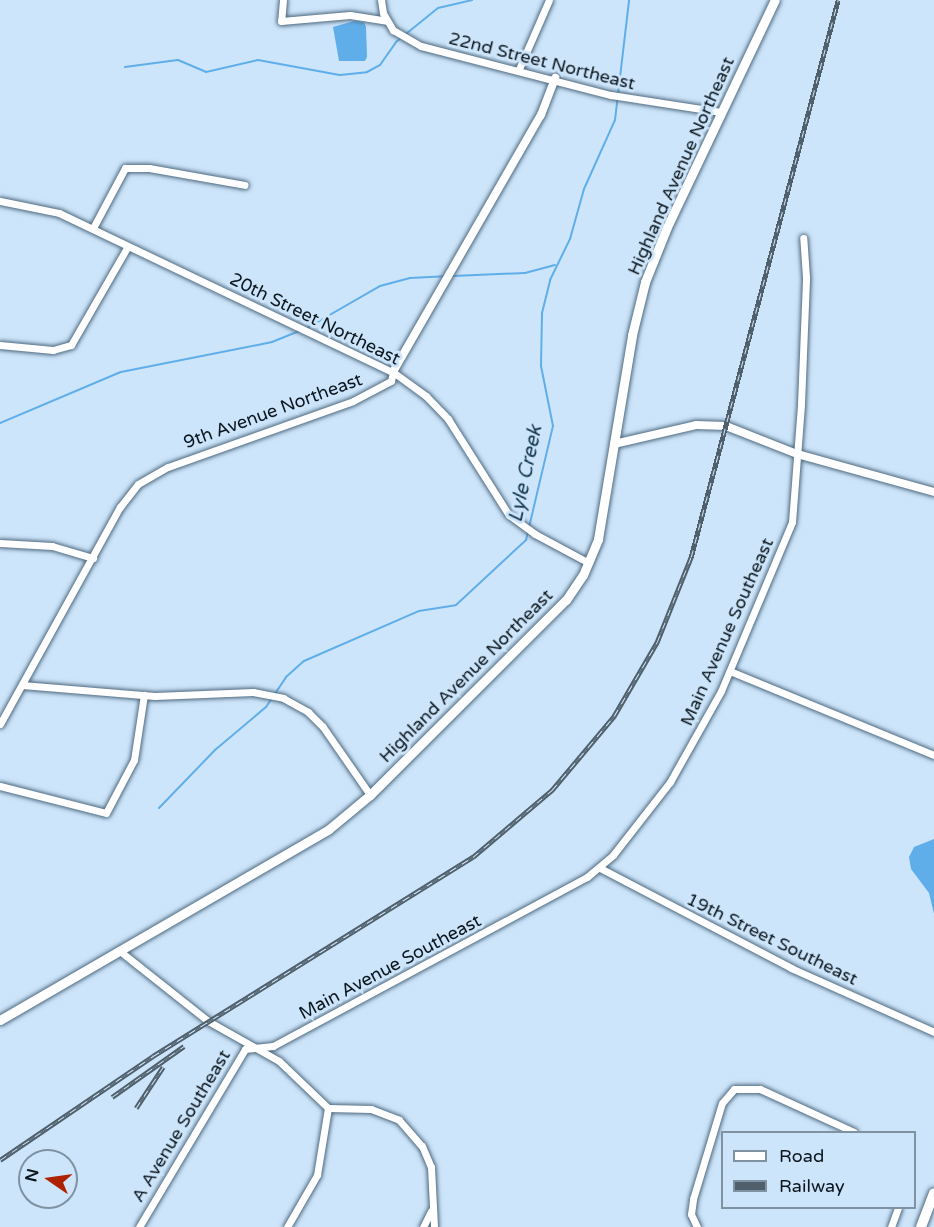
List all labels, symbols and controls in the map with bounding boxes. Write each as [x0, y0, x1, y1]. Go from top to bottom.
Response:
street label: 22nd Street Northeast [447, 27, 637, 95]
street label: Highland Avenue Northeast [623, 54, 739, 278]
street label: 20th Street Northeast [226, 268, 404, 370]
street label: 9th Avenue Northeast [181, 369, 365, 453]
water label: Lyle Creek [504, 423, 548, 525]
street label: Main Avenue Southeast [676, 535, 778, 729]
street label: Highland Avenue Northeast [375, 585, 557, 767]
street label: 19th Street Southeast [683, 888, 861, 990]
street label: Main Avenue Southeast [295, 910, 485, 1024]
street label: A Avenue Southeast [127, 1046, 235, 1206]
legend [721, 1131, 916, 1209]
text: Road [779, 1145, 824, 1167]
north arrow [18, 1149, 78, 1209]
text: N [21, 1167, 44, 1184]
text: Railway [779, 1175, 845, 1197]

